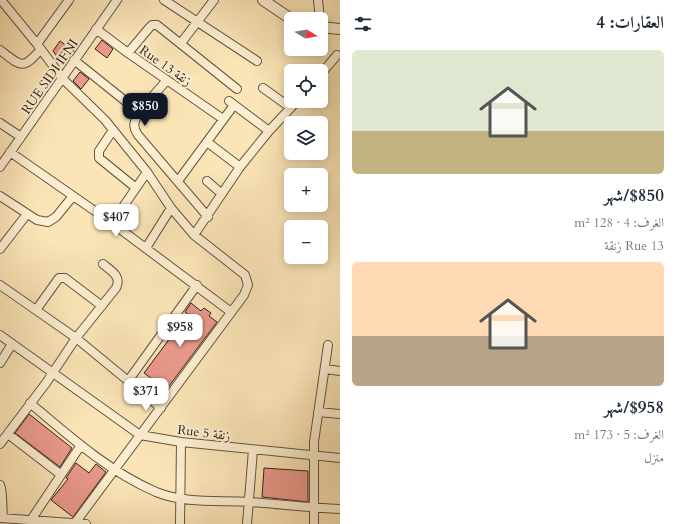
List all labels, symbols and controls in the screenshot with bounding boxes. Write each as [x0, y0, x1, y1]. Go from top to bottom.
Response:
text: العقارات: 4 [596, 11, 664, 34]
north arrow [284, 12, 328, 56]
map controls [284, 12, 328, 264]
icon: filters [352, 13, 374, 35]
street label: RUE SIDI IFNI [17, 35, 82, 118]
street label: Rue 13 زنقة [136, 41, 195, 90]
button: locate [284, 64, 328, 108]
icon: home [472, 76, 544, 148]
pin: $850 [121, 93, 169, 127]
text: $850 [132, 97, 158, 115]
button: layers [284, 116, 328, 160]
button: + [284, 168, 328, 212]
text: $850/شهر [604, 184, 664, 207]
pin: $407 [92, 204, 140, 238]
text: $407 [103, 208, 129, 226]
text: الغرف: 4 · 128 m² [574, 214, 664, 232]
button: − [284, 220, 328, 264]
text: Rue 13 زنقة [604, 237, 664, 255]
icon: home [472, 288, 544, 360]
pin: $958 [156, 314, 204, 348]
text: $958 [167, 318, 193, 336]
pin: $371 [122, 378, 170, 412]
text: $371 [133, 382, 159, 400]
text: $958/شهر [604, 396, 664, 419]
street label: Rue 5 زنقة [176, 421, 231, 445]
text: الغرف: 5 · 173 m² [574, 426, 664, 444]
text: منزل [644, 449, 664, 467]

